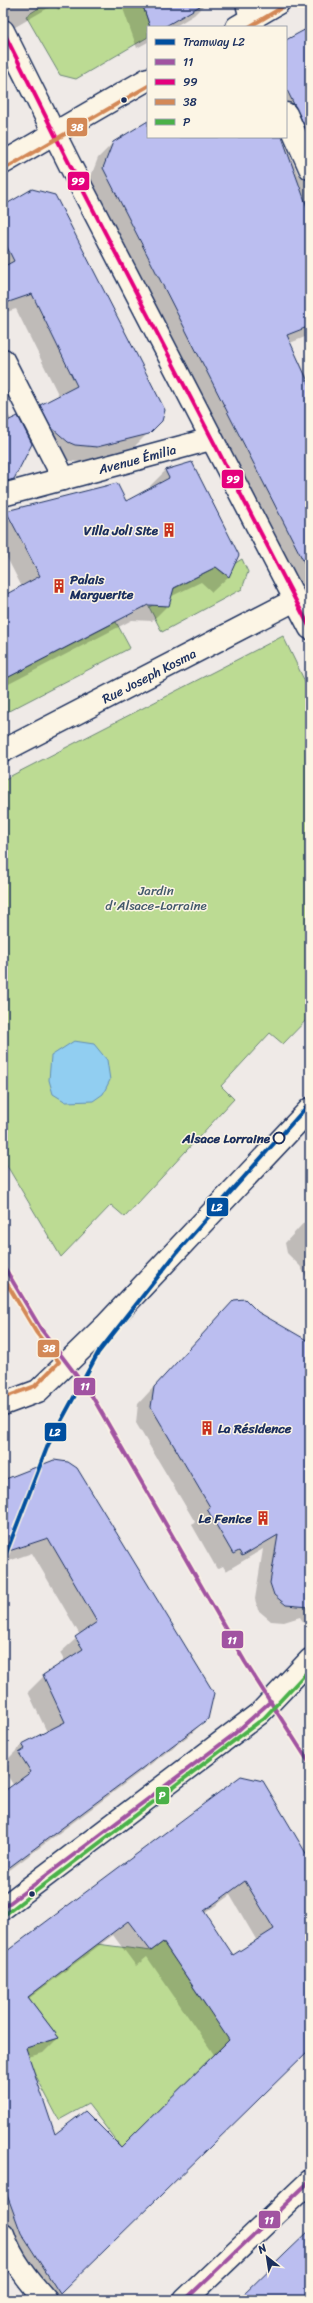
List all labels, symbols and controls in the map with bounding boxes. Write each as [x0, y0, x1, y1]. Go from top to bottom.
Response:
legend [147, 26, 287, 138]
text: Tramway L2 [183, 31, 245, 53]
text: 11 [183, 51, 193, 73]
text: 99 [183, 71, 198, 93]
text: 38 [183, 91, 197, 113]
unlabelled marker [119, 95, 129, 105]
text: P [183, 111, 191, 133]
line badge: 38 [66, 117, 88, 137]
text: 38 [70, 118, 84, 137]
line badge: 99 [67, 171, 90, 191]
text: 99 [71, 172, 85, 191]
street label: Avenue Émilia [95, 438, 179, 481]
line badge: 99 [221, 469, 244, 489]
text: 99 [226, 470, 240, 489]
place label: Villa Joli Site [84, 519, 159, 542]
building icon: Villa Joli Site [161, 522, 177, 538]
place label: Palais Marguerite [69, 568, 134, 606]
building icon: Palais Marguerite [51, 578, 67, 594]
street label: Rue Joseph Kosma [98, 642, 201, 710]
park label: Jardin d'Alsace-Lorraine [105, 879, 207, 917]
place label: Alsace Lorraine [181, 1127, 271, 1150]
marker: Alsace Lorraine [272, 1131, 286, 1145]
line badge: L2 [206, 1197, 229, 1217]
text: L2 [211, 1198, 223, 1217]
line badge: 38 [37, 1339, 60, 1358]
text: 38 [42, 1339, 56, 1358]
line badge: 11 [73, 1377, 96, 1396]
text: 11 [80, 1377, 90, 1396]
place label: La Résidence [218, 1417, 292, 1440]
building icon: La Résidence [199, 1420, 215, 1436]
line badge: L2 [44, 1422, 67, 1442]
text: L2 [49, 1423, 61, 1442]
place label: Le Fenice [198, 1507, 252, 1530]
building icon: Le Fenice [255, 1510, 271, 1526]
line badge: 11 [221, 1630, 244, 1649]
text: 11 [227, 1631, 237, 1650]
line badge: P [155, 1786, 170, 1805]
text: P [159, 1786, 166, 1805]
unlabelled marker [27, 1889, 37, 1899]
line badge: 11 [258, 2210, 281, 2229]
text: 11 [264, 2211, 274, 2230]
north arrow [247, 2237, 287, 2277]
text: N [253, 2238, 271, 2259]

